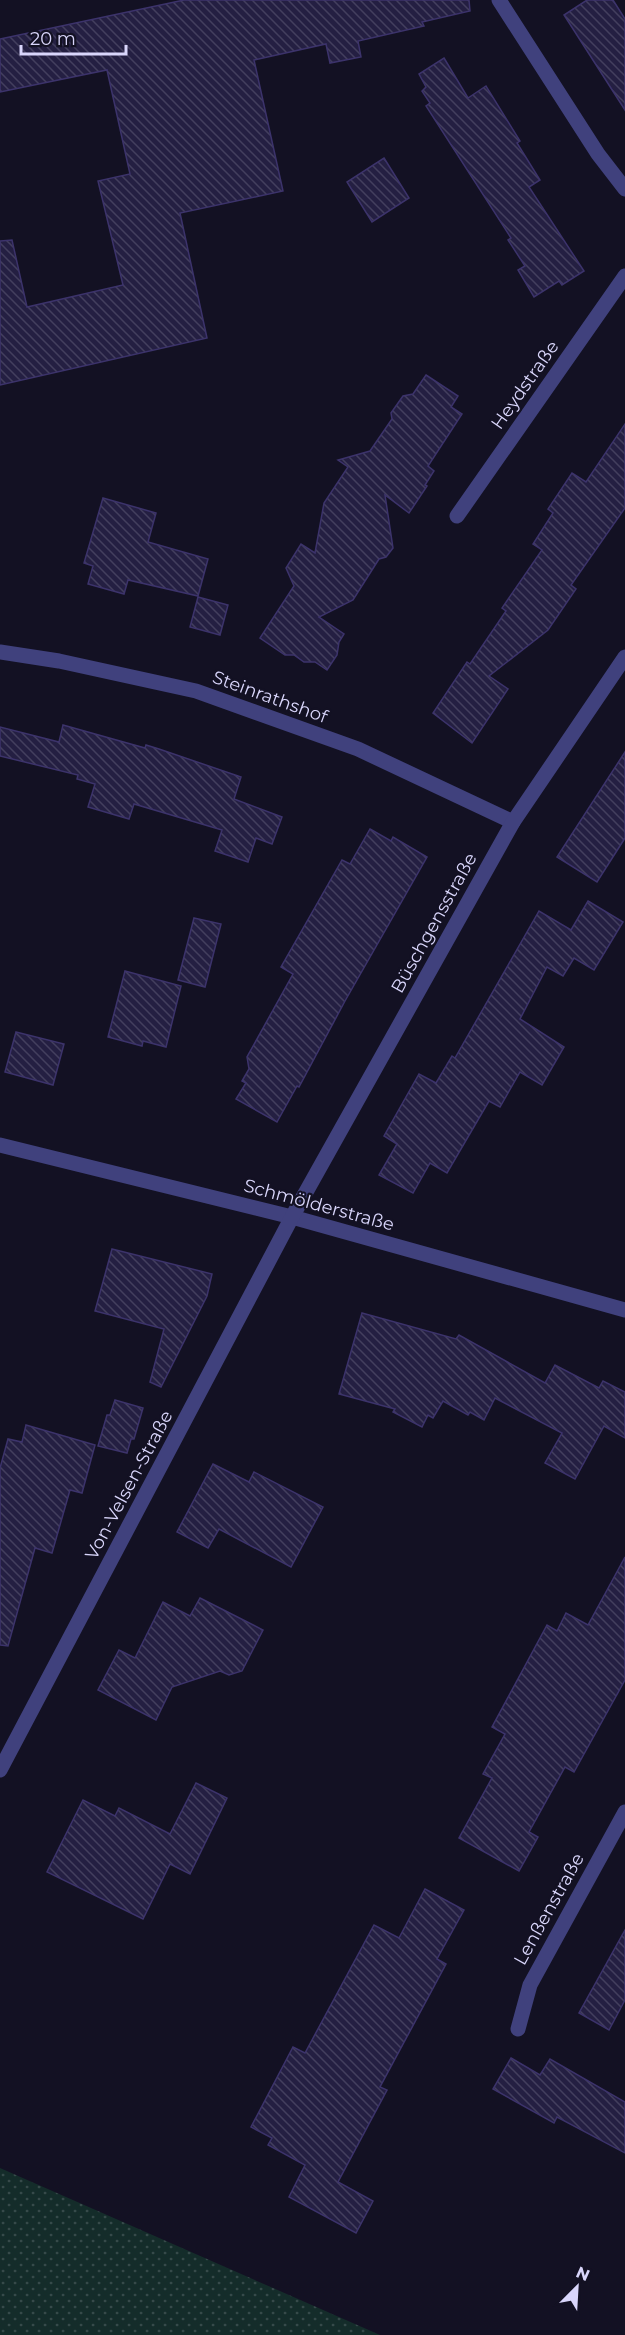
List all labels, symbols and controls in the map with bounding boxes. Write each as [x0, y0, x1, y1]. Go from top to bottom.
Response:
scale bar [21, 18, 126, 56]
text: 20 m [30, 28, 76, 50]
street label: Heydstraße [486, 336, 564, 434]
street label: Steinrathshof [209, 666, 331, 728]
street label: Büschgensstraße [386, 849, 482, 997]
street label: Schmölderstraße [241, 1174, 397, 1236]
street label: Von-Velsen-Straße [80, 1407, 178, 1563]
street label: Lenßenstraße [509, 1849, 589, 1969]
north arrow [547, 2257, 607, 2317]
text: N [573, 2262, 593, 2285]

